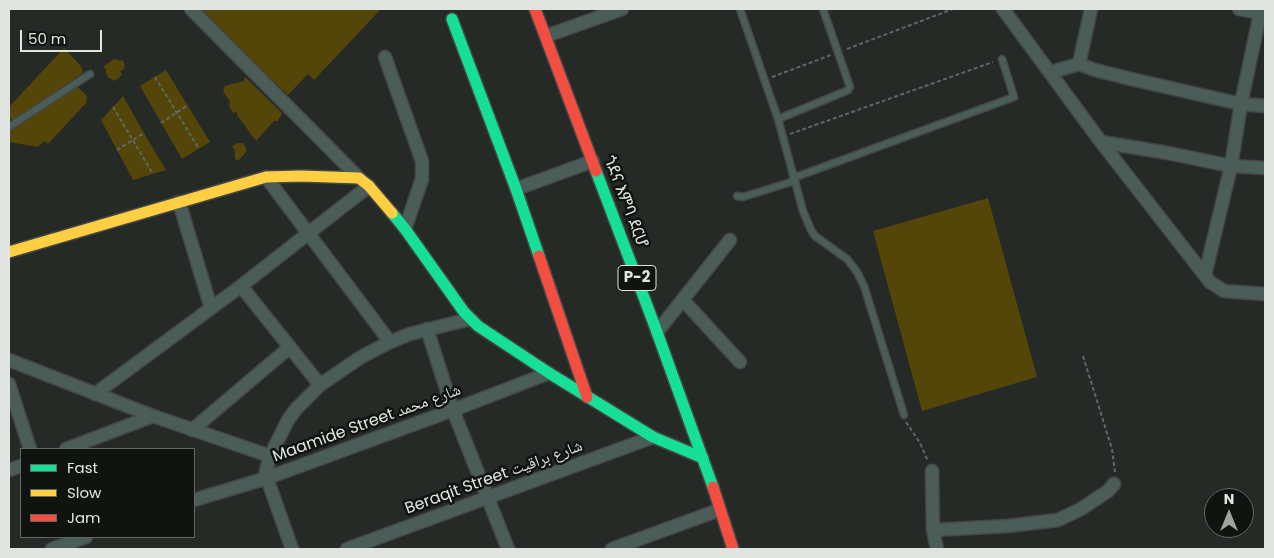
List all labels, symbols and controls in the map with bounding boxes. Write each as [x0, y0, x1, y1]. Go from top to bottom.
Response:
scale bar [22, 20, 105, 52]
text: 50 m [28, 28, 66, 49]
street label: ጎደና እምባ ደርሆ [599, 153, 651, 251]
road number: P-2 [618, 266, 656, 290]
street label: Maamide Street شارع محمد [270, 381, 464, 467]
street label: Beraqit Street شارع براقيت [403, 437, 585, 519]
legend [20, 448, 195, 538]
text: Fast [67, 457, 98, 478]
text: Slow [67, 482, 101, 503]
north arrow [1204, 488, 1254, 538]
text: N [1224, 489, 1234, 509]
text: Jam [67, 507, 101, 528]

